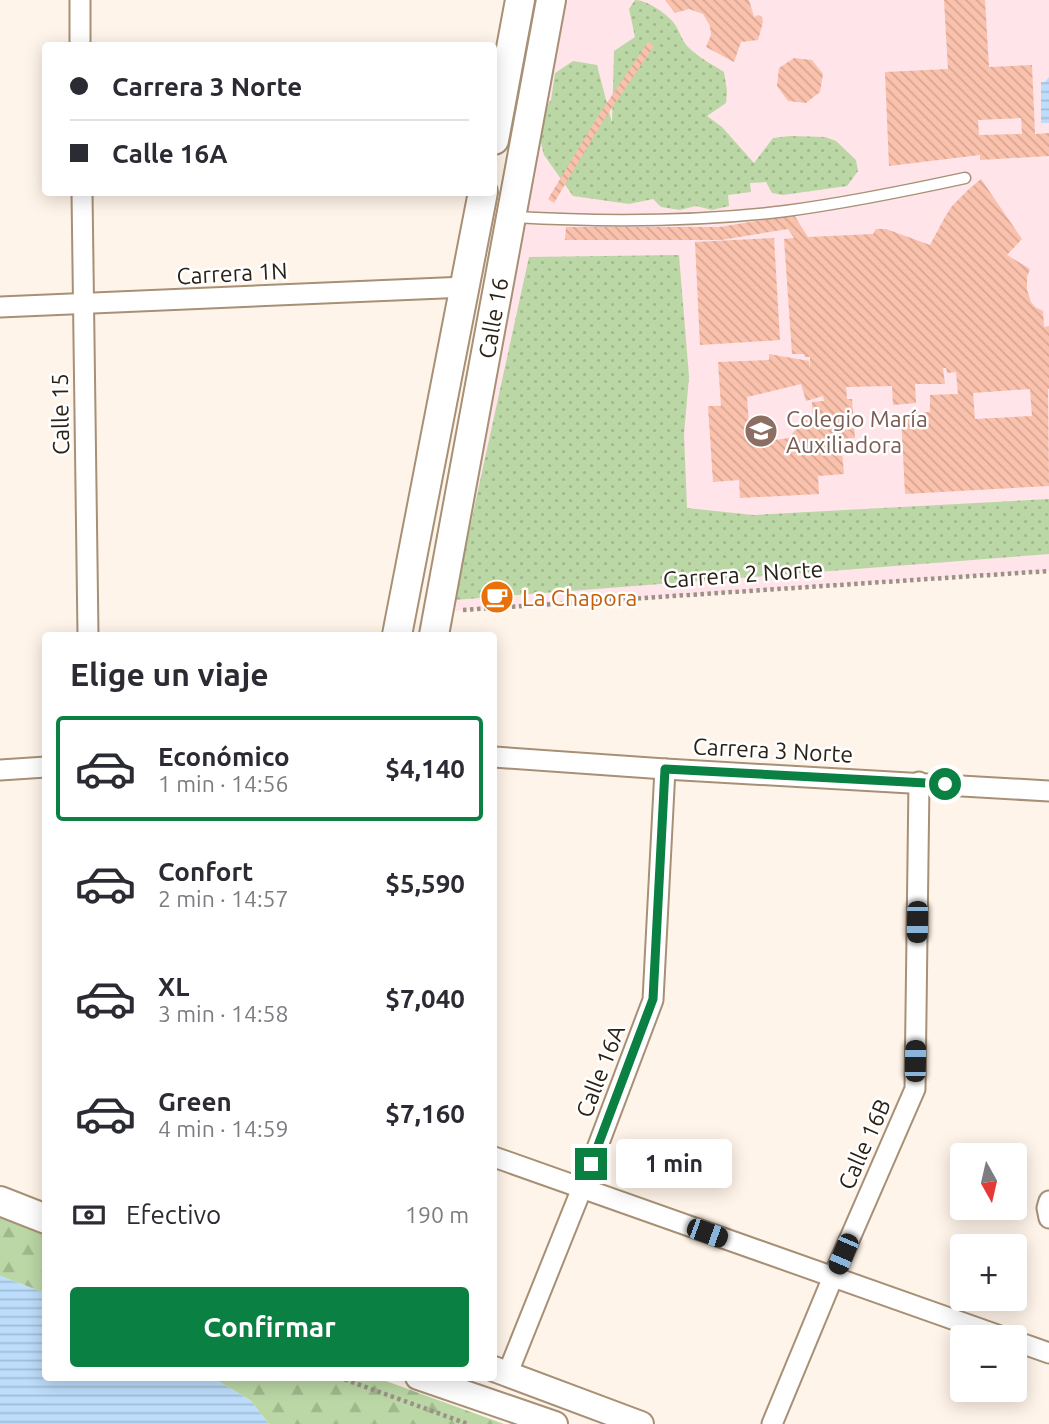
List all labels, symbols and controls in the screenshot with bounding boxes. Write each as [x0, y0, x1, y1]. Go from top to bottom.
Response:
text: Carrera 3 Norte [112, 72, 302, 101]
text: Calle 16A [112, 139, 227, 168]
street label: Carrera 1N [176, 258, 288, 288]
street label: Calle 16 [474, 275, 512, 361]
street label: Calle 15 [47, 373, 73, 455]
place label: Colegio María Auxiliadora [786, 406, 928, 457]
school or university icon: Colegio María Auxiliadora [742, 412, 780, 450]
street label: Carrera 2 Norte [662, 556, 824, 592]
cafe icon: La Chapora [478, 578, 516, 616]
place label: La Chapora [522, 585, 637, 610]
text: Elige un viaje [70, 656, 269, 692]
street label: Carrera 3 Norte [692, 733, 854, 767]
icon: car [74, 737, 137, 800]
text: Económico [158, 742, 290, 771]
text: $4,140 [385, 754, 465, 783]
route start [929, 768, 961, 800]
text: 1 min · 14:56 [158, 771, 289, 796]
icon: car [74, 852, 137, 915]
text: Confort [158, 857, 253, 886]
text: $5,590 [385, 869, 465, 898]
text: 2 min · 14:57 [158, 886, 289, 911]
car [907, 901, 928, 943]
icon: car [74, 967, 137, 1030]
text: XL [158, 972, 189, 1001]
text: $7,040 [385, 984, 465, 1013]
text: 3 min · 14:58 [158, 1001, 289, 1026]
street label: Calle 16A [571, 1021, 629, 1121]
car [905, 1040, 926, 1082]
icon: car [74, 1082, 137, 1145]
text: Green [158, 1087, 232, 1116]
street label: Calle 16B [833, 1095, 895, 1193]
text: $7,160 [385, 1099, 465, 1128]
text: 4 min · 14:59 [158, 1116, 289, 1141]
callout: 1 min [616, 1140, 731, 1188]
north arrow [950, 1143, 1027, 1220]
map controls [950, 1143, 1027, 1402]
route end [575, 1148, 607, 1180]
text: 1 min [645, 1151, 703, 1176]
icon: cash [70, 1196, 108, 1234]
text: Efectivo [126, 1200, 221, 1229]
text: 190 m [405, 1202, 469, 1227]
car [684, 1216, 731, 1250]
car [826, 1231, 861, 1277]
button: + [950, 1234, 1027, 1311]
button: Confirmar [70, 1287, 469, 1367]
button: − [950, 1325, 1027, 1402]

